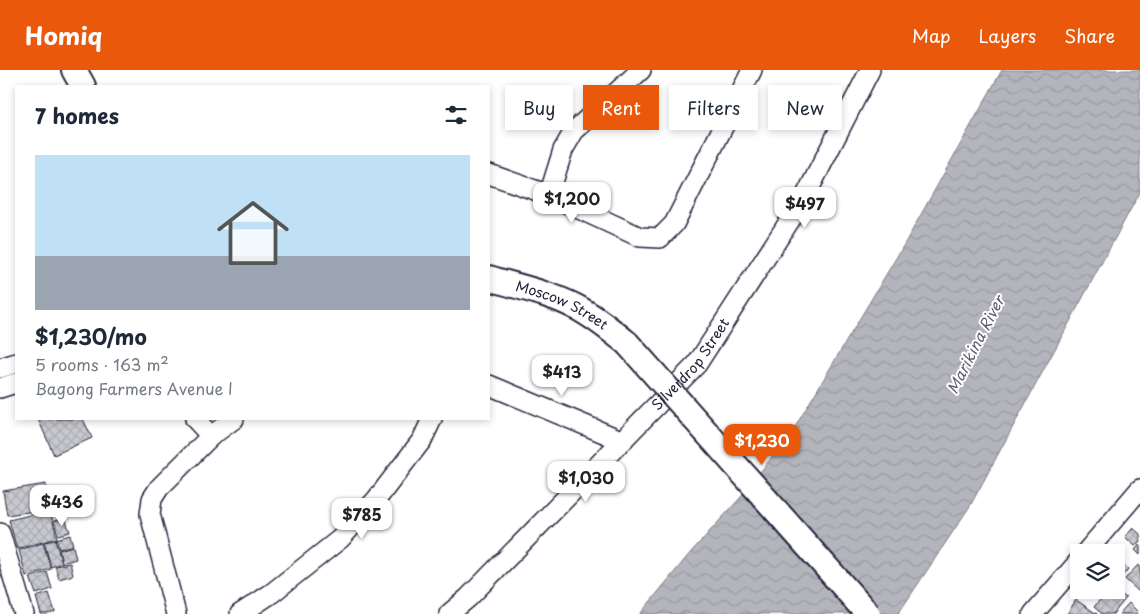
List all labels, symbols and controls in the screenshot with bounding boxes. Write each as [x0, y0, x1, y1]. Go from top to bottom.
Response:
text: Homiq [25, 17, 102, 53]
text: Map [912, 22, 951, 49]
text: Layers [979, 22, 1036, 49]
text: Share [1064, 22, 1115, 49]
chip: Buy [505, 85, 573, 130]
chip: Rent [583, 85, 659, 130]
chip: Filters [669, 85, 758, 130]
chip: New [768, 85, 842, 130]
text: 7 homes [35, 99, 119, 131]
icon: filters [442, 101, 470, 129]
pin: $1,200 [531, 182, 613, 224]
text: $1,200 [544, 186, 600, 210]
pin: $497 [775, 186, 835, 229]
icon: home [208, 188, 298, 278]
text: $497 [785, 191, 825, 215]
street label: Moscow Street [513, 275, 613, 334]
water label: Marikina River [940, 290, 1010, 397]
street label: Silverdrop Street [646, 314, 734, 415]
text: $1,230/mo [35, 320, 147, 352]
text: 5 rooms · 163 m² [35, 352, 169, 376]
pin: $413 [532, 354, 592, 397]
text: $413 [543, 359, 581, 383]
text: Bagong Farmers Avenue I [35, 376, 233, 400]
pin: $1,230 [721, 424, 803, 466]
text: $1,230 [734, 428, 790, 452]
pin: $1,030 [545, 460, 627, 503]
text: $1,030 [558, 465, 614, 489]
pin: $436 [32, 484, 92, 527]
text: $436 [41, 489, 83, 513]
pin: $785 [332, 498, 392, 540]
text: $785 [342, 502, 382, 526]
map controls [1070, 544, 1125, 599]
button: layers [1070, 544, 1125, 599]

